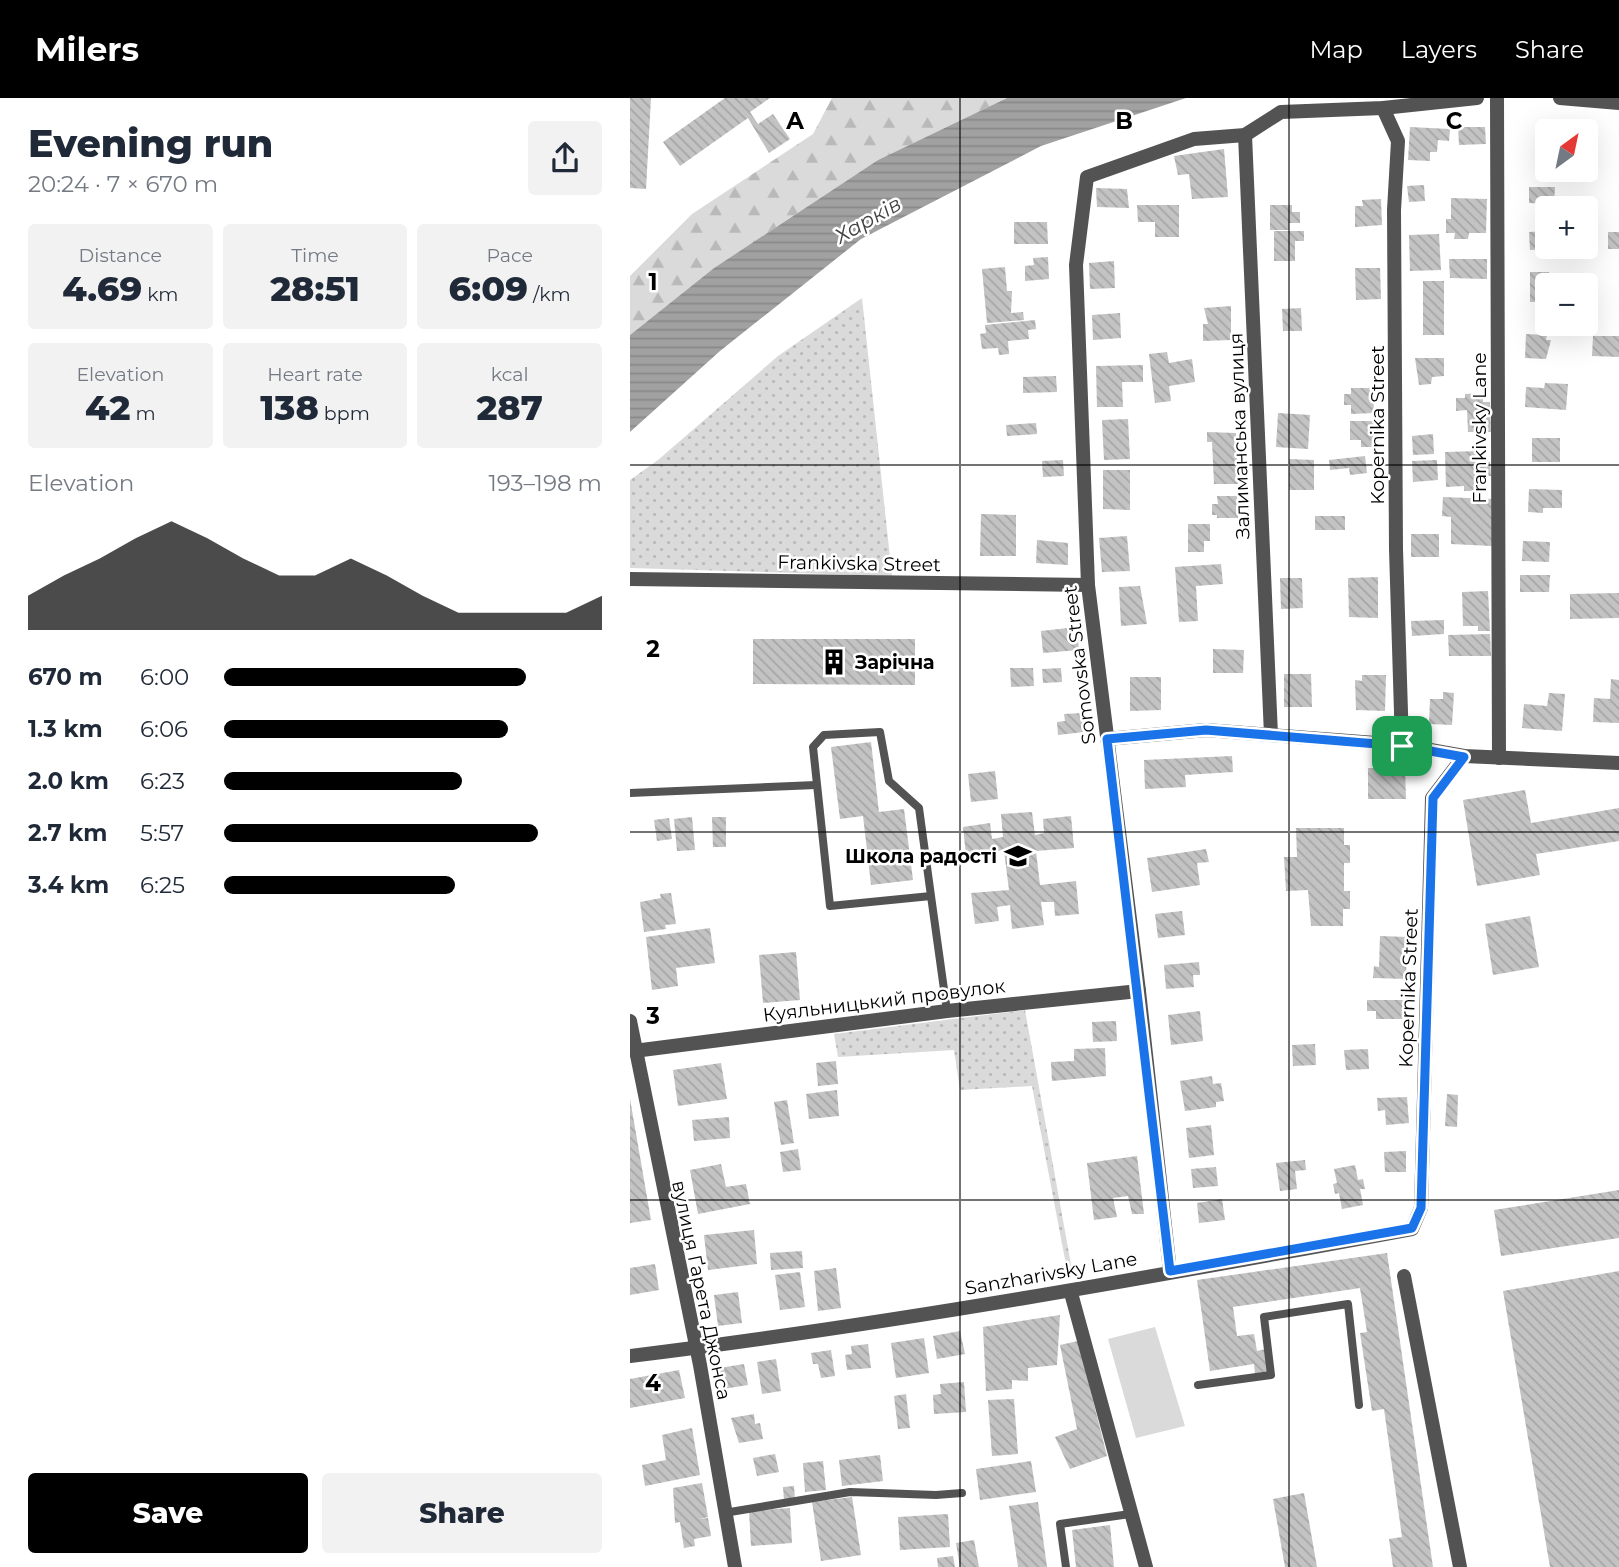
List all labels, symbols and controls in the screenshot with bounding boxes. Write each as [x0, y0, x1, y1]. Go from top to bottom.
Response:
text: Milers [35, 29, 139, 69]
text: Map [1309, 35, 1363, 64]
text: Layers [1401, 35, 1477, 64]
text: Share [1515, 35, 1584, 64]
text: A [785, 107, 804, 135]
text: B [1115, 107, 1133, 135]
text: C [1446, 107, 1463, 135]
north arrow [1535, 119, 1598, 182]
map controls [1535, 119, 1598, 336]
text: Evening run [28, 120, 273, 167]
button: share [528, 121, 602, 195]
text: 20:24 · 7 × 670 m [28, 170, 218, 198]
water label: Харків [829, 191, 905, 249]
button: + [1535, 196, 1598, 259]
text: Distance [79, 244, 162, 267]
text: Time [291, 244, 339, 267]
text: Pace [486, 244, 533, 267]
text: 4.69 [62, 267, 142, 310]
text: 28:51 [270, 267, 360, 310]
text: 6:09 [449, 267, 528, 310]
text: 1 [648, 268, 658, 296]
button: − [1535, 273, 1598, 336]
text: km [142, 283, 179, 306]
text: /km [528, 283, 571, 306]
street label: Залиманська вулиця [1224, 332, 1255, 540]
street label: Kopernika Street [1366, 345, 1389, 505]
street label: Frankivsky Lane [1468, 352, 1491, 504]
text: Elevation [76, 363, 164, 386]
text: Heart rate [267, 363, 363, 386]
text: kcal [491, 363, 529, 386]
text: 42 [85, 386, 130, 429]
text: 138 [260, 386, 319, 429]
text: 287 [476, 386, 543, 429]
text: m [130, 402, 156, 425]
text: bpm [319, 402, 370, 425]
text: Elevation [28, 469, 134, 497]
text: 193–198 m [488, 469, 602, 497]
street label: Frankivska Street [777, 551, 941, 576]
street label: Somovska Street [1058, 584, 1101, 746]
text: 2 [646, 635, 660, 663]
building icon: Зарічна [819, 647, 849, 677]
place label: Зарічна [854, 651, 935, 674]
text: 670 m [28, 663, 103, 691]
text: 6:00 [140, 663, 189, 691]
text: 1.3 km [28, 715, 103, 743]
text: 6:06 [140, 715, 188, 743]
pin [1372, 716, 1432, 776]
icon: arrive [1383, 727, 1421, 765]
text: 2.0 km [28, 767, 109, 795]
text: 6:23 [140, 767, 185, 795]
text: 2.7 km [28, 819, 107, 847]
text: 5:57 [140, 819, 184, 847]
school or university icon: Школа радості [1003, 841, 1033, 871]
place label: Школа радості [845, 845, 997, 868]
text: 3.4 km [28, 871, 109, 899]
text: 6:25 [140, 871, 185, 899]
street label: Kopernika Street [1394, 908, 1423, 1068]
street label: Куяльницький провулок [762, 974, 1006, 1027]
text: 3 [645, 1002, 660, 1030]
street label: вулиця Ґарета Джонса [667, 1178, 736, 1402]
street label: Sanzharivsky Lane [963, 1247, 1139, 1300]
text: 4 [645, 1369, 661, 1397]
button: Save [28, 1473, 308, 1553]
button: Share [322, 1473, 602, 1553]

